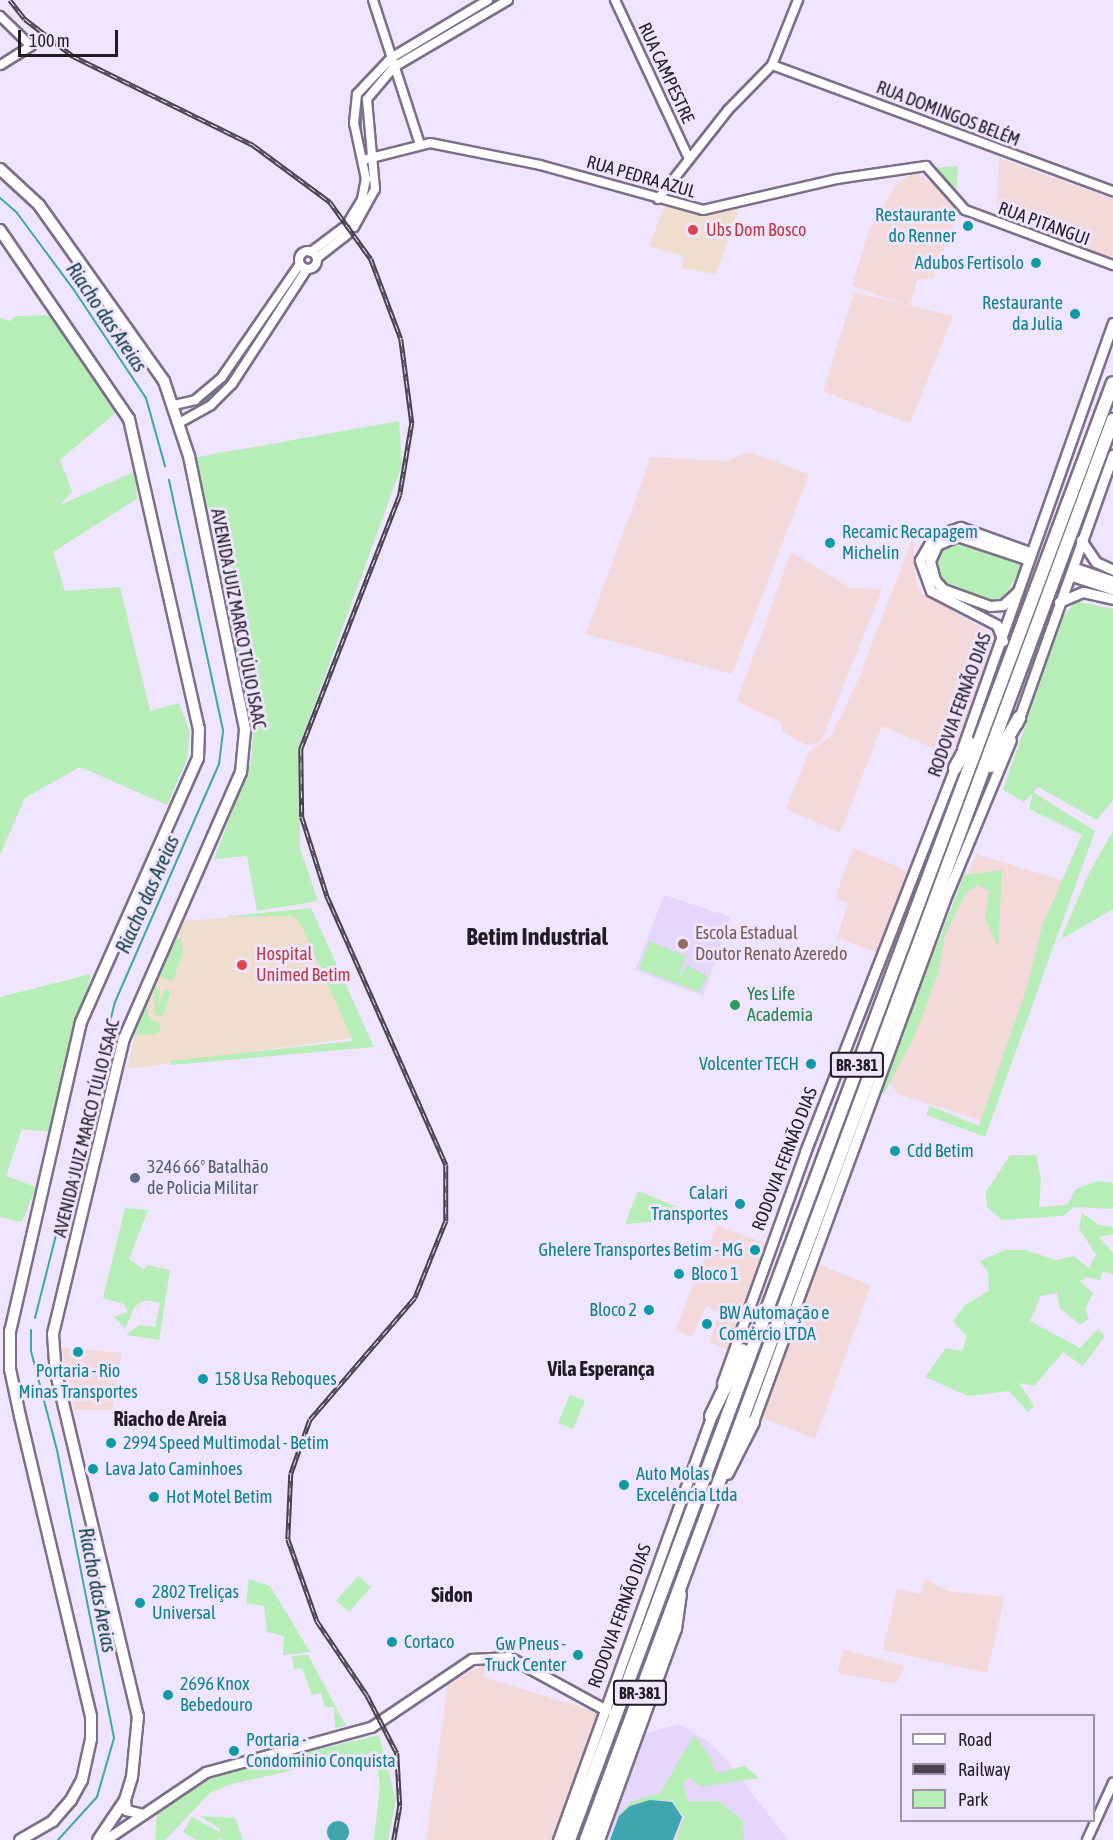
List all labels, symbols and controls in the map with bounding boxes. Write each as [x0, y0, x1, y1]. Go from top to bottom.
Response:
scale bar [21, 18, 122, 56]
street label: RUA CAMPESTRE [633, 19, 699, 127]
text: 100 m [29, 30, 70, 51]
street label: RUA DOMINGOS BELÉM [873, 77, 1023, 151]
street label: RUA PEDRA AZUL [584, 151, 698, 203]
street label: RUA PITANGUI [995, 197, 1093, 251]
place label: Restaurante do Renner [875, 205, 956, 248]
place label: Ubs Dom Bosco [706, 219, 806, 241]
marker: Restaurante do Renner [961, 219, 975, 233]
marker: Ubs Dom Bosco [684, 221, 702, 239]
place label: Adubos Fertisolo [915, 252, 1024, 274]
marker: Adubos Fertisolo [1029, 256, 1043, 270]
water label: Riacho das Areias [62, 258, 152, 376]
place label: Restaurante da Julia [982, 293, 1063, 336]
marker: Restaurante da Julia [1068, 307, 1082, 321]
street label: AVENIDA JUIZ MARCO TÚLIO ISAAC [206, 507, 270, 731]
place label: Recamic Recapagem Michelin [842, 522, 978, 564]
marker: Recamic Recapagem Michelin [823, 536, 837, 550]
street label: RODOVIA FERNÃO DIAS [924, 630, 996, 780]
water label: Riacho das Areias [110, 831, 184, 957]
district label: Betim Industrial [466, 923, 608, 951]
place label: Escola Estadual Doutor Renato Azeredo [695, 923, 847, 966]
marker: Escola Estadual Doutor Renato Azeredo [676, 937, 690, 951]
place label: Hospital Unimed Betim [256, 944, 351, 986]
marker: Hospital Unimed Betim [233, 956, 251, 974]
place label: Yes Life Academia [747, 984, 813, 1026]
marker: Yes Life Academia [728, 998, 742, 1012]
street label: AVENIDA JUIZ MARCO TÚLIO ISAAC [49, 1017, 125, 1239]
road number: BR-381 [828, 1052, 886, 1078]
place label: Volcenter TECH [699, 1053, 799, 1075]
marker: Volcenter TECH [804, 1057, 818, 1071]
street label: RODOVIA FERNÃO DIAS [748, 1084, 822, 1234]
place label: Cdd Betim [907, 1140, 974, 1162]
marker: Cdd Betim [888, 1144, 902, 1158]
place label: 3246 66º Batalhão de Policia Militar [147, 1157, 268, 1200]
marker: 3246 66º Batalhão de Policia Militar [128, 1171, 142, 1185]
place label: Calari Transportes [651, 1183, 728, 1226]
marker: Calari Transportes [733, 1197, 747, 1211]
place label: Ghelere Transportes Betim - MG [538, 1239, 743, 1261]
marker: Ghelere Transportes Betim - MG [748, 1243, 762, 1257]
place label: Bloco 1 [691, 1263, 739, 1285]
marker: Bloco 1 [672, 1267, 686, 1281]
place label: Bloco 2 [589, 1299, 637, 1321]
marker: Bloco 2 [642, 1303, 656, 1317]
place label: BW Automação e Comércio LTDA [719, 1303, 829, 1346]
marker: BW Automação e Comércio LTDA [700, 1317, 714, 1331]
marker: Portaria - Rio Minas Transportes [71, 1345, 85, 1359]
district label: Vila Esperança [547, 1356, 655, 1380]
place label: Portaria - Rio Minas Transportes [19, 1361, 137, 1404]
place label: 158 Usa Reboques [215, 1368, 337, 1390]
marker: 158 Usa Reboques [196, 1372, 210, 1386]
district label: Riacho de Areia [113, 1406, 227, 1430]
place label: 2994 Speed Multimodal - Betim [123, 1432, 329, 1454]
marker: 2994 Speed Multimodal - Betim [104, 1436, 118, 1450]
place label: Lava Jato Caminhoes [105, 1458, 242, 1480]
marker: Lava Jato Caminhoes [86, 1462, 100, 1476]
place label: Auto Molas Excelência Ltda [636, 1464, 738, 1506]
marker: Auto Molas Excelência Ltda [617, 1478, 631, 1492]
place label: Hot Motel Betim [166, 1486, 272, 1508]
marker: Hot Motel Betim [147, 1490, 161, 1504]
water label: Riacho das Areias [74, 1525, 122, 1655]
street label: RODOVIA FERNÃO DIAS [584, 1541, 656, 1691]
place label: 2802 Treliças Universal [152, 1582, 239, 1624]
district label: Sidon [431, 1582, 473, 1606]
marker: 2802 Treliças Universal [133, 1596, 147, 1610]
place label: Cortaco [404, 1631, 454, 1653]
place label: Gw Pneus - Truck Center [485, 1634, 566, 1676]
marker: Cortaco [385, 1635, 399, 1649]
marker: Gw Pneus - Truck Center [571, 1648, 585, 1662]
place label: 2696 Knox Bebedouro [180, 1674, 253, 1716]
road number: BR-381 [612, 1680, 668, 1706]
marker: 2696 Knox Bebedouro [161, 1688, 175, 1702]
legend [900, 1714, 1095, 1822]
text: Road [958, 1729, 992, 1750]
place label: Portaria - Condominio Conquista [246, 1730, 396, 1772]
marker: Portaria - Condominio Conquista [227, 1744, 241, 1758]
text: Railway [958, 1759, 1010, 1780]
text: Park [958, 1789, 988, 1810]

